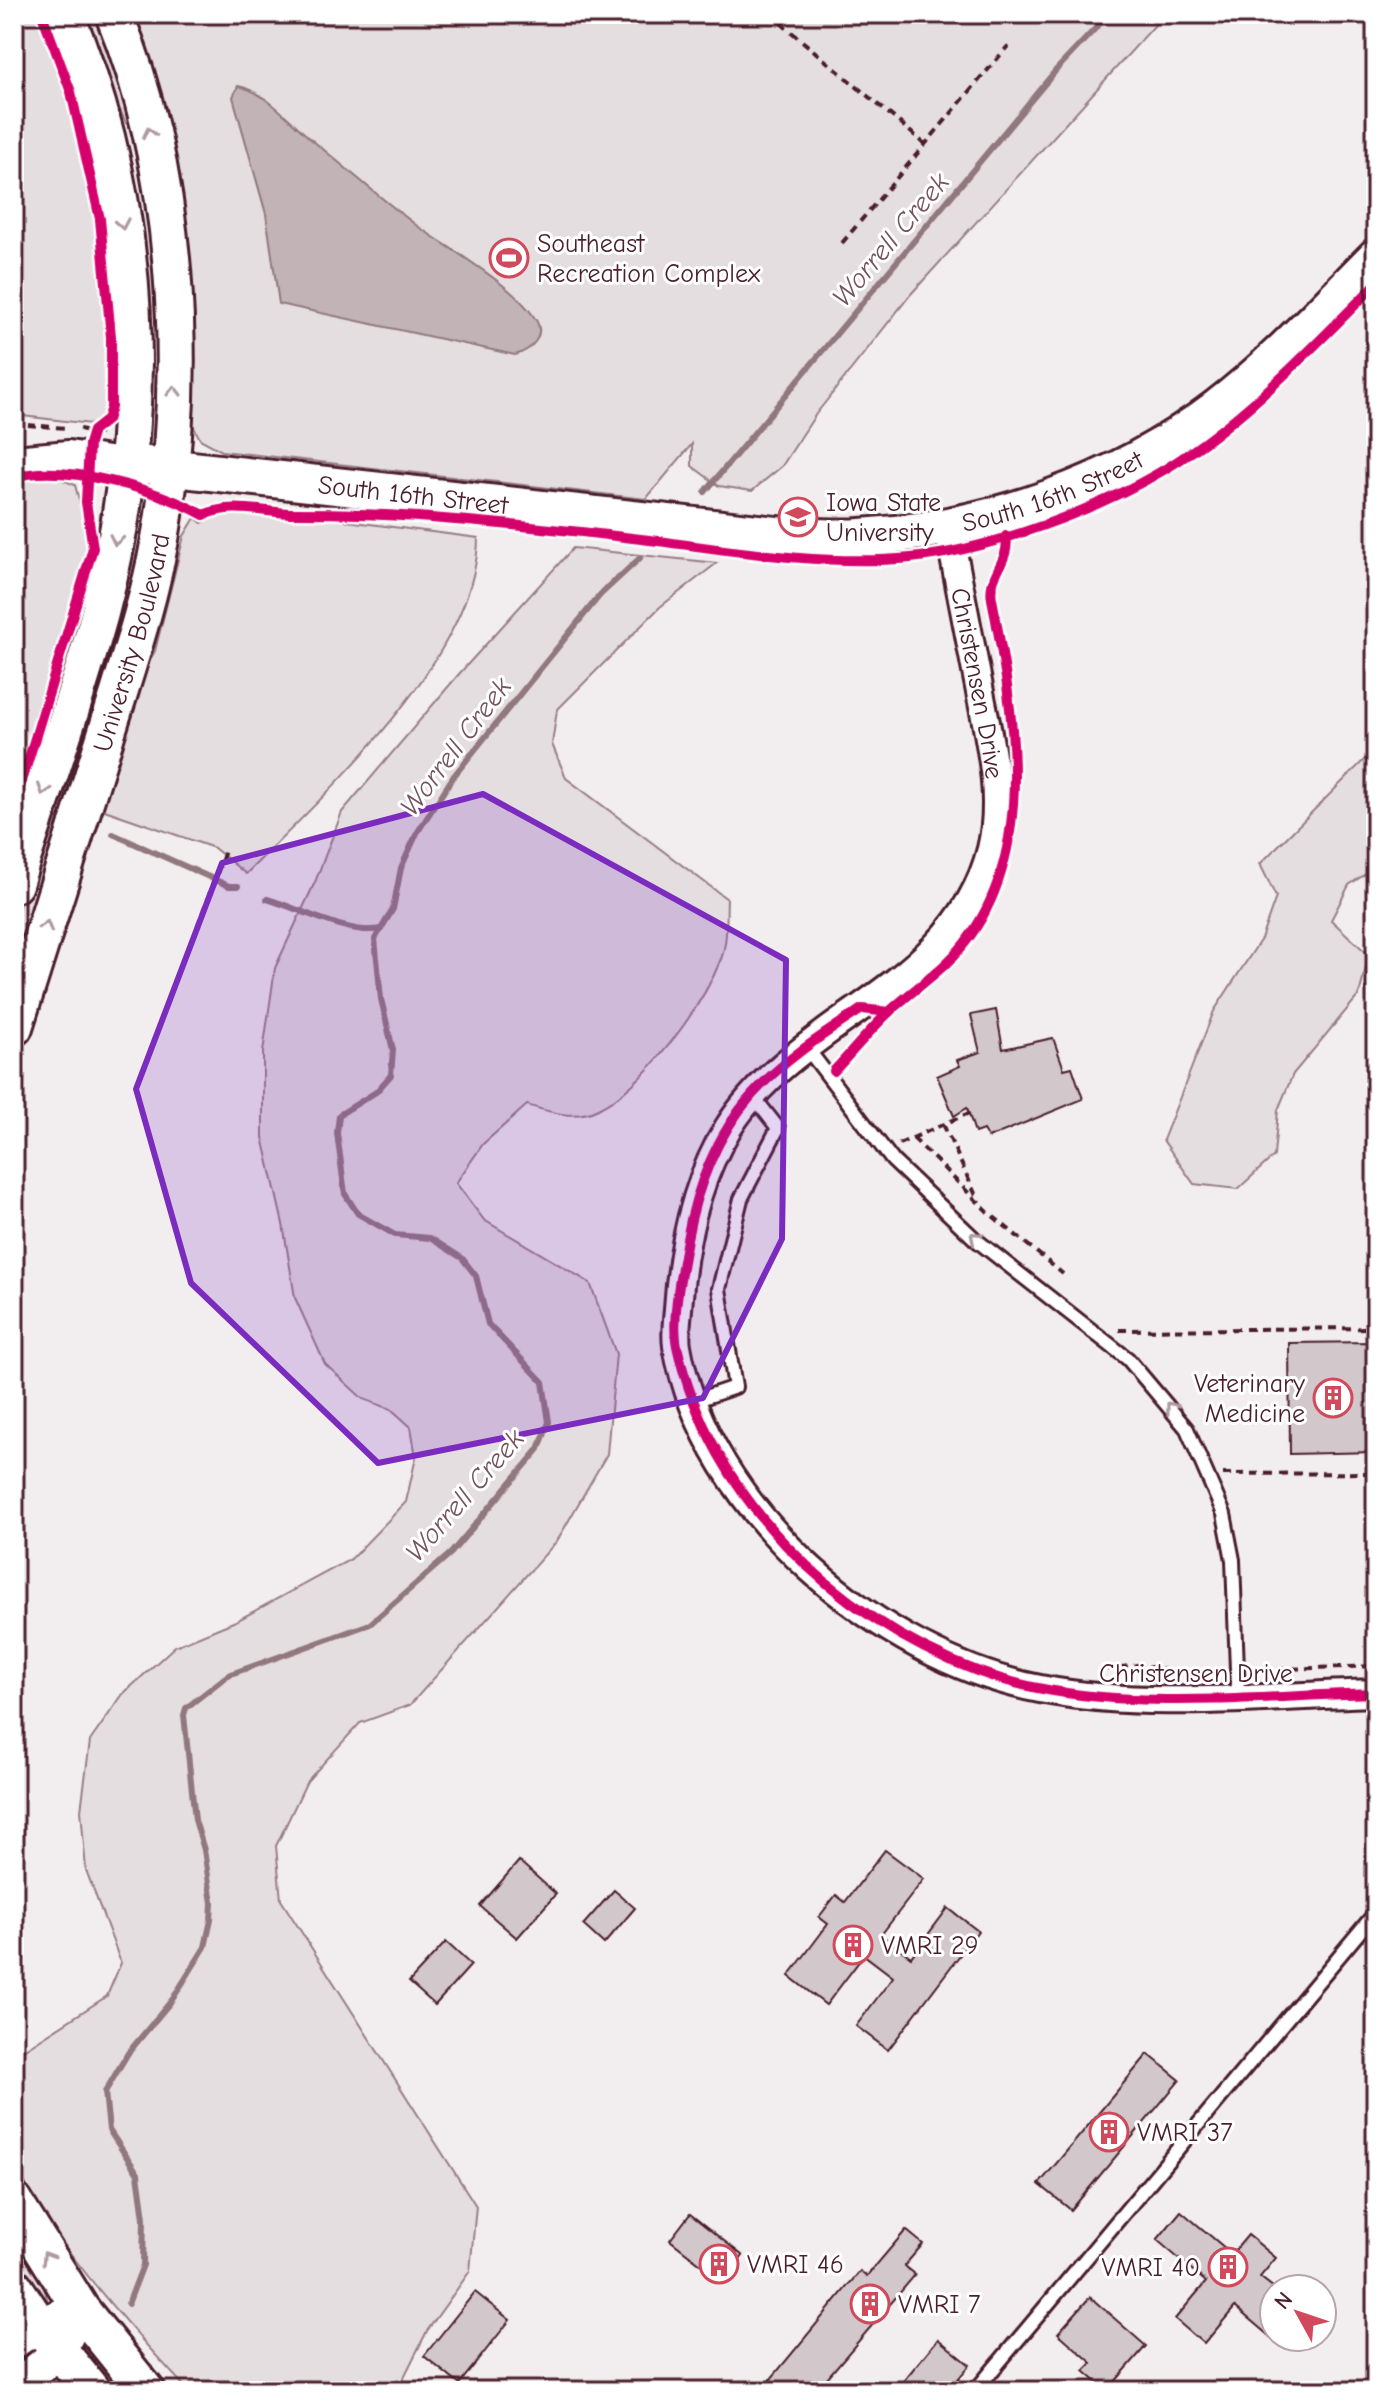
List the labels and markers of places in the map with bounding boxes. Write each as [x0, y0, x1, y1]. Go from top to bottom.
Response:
place label: Southeast Recreation Complex [537, 229, 761, 289]
sports icon: Southeast Recreation Complex [488, 237, 530, 279]
place label: Iowa State University [826, 488, 941, 548]
school or university icon: Iowa State University [777, 496, 819, 538]
place label: Veterinary Medicine [1194, 1369, 1305, 1429]
building icon: Veterinary Medicine [1312, 1377, 1354, 1419]
building icon: VMRI 29 [832, 1924, 874, 1966]
place label: VMRI 29 [881, 1931, 979, 1961]
building icon: VMRI 37 [1088, 2111, 1130, 2153]
place label: VMRI 37 [1137, 2118, 1233, 2148]
building icon: VMRI 46 [698, 2243, 740, 2285]
building icon: VMRI 40 [1207, 2246, 1249, 2288]
place label: VMRI 46 [747, 2250, 844, 2280]
place label: VMRI 40 [1101, 2253, 1200, 2283]
building icon: VMRI 7 [849, 2283, 891, 2325]
place label: VMRI 7 [898, 2290, 980, 2320]

